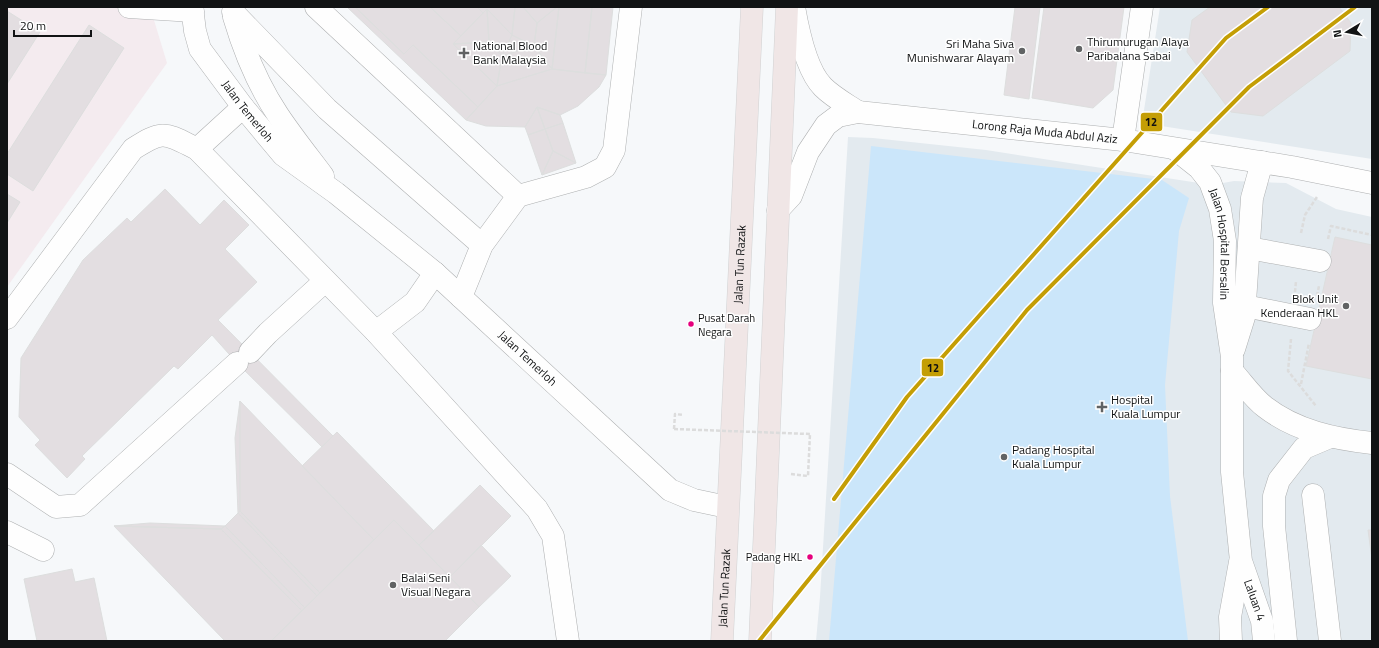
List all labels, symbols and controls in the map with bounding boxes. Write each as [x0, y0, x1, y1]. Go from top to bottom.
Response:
scale bar [14, 12, 91, 38]
north arrow [1327, 12, 1367, 52]
text: 20 m [20, 16, 46, 35]
text: N [1329, 29, 1346, 39]
place label: Thirumurugan Alaya Paribalana Sabai [1087, 32, 1189, 65]
place label: Sri Maha Siva Munishwarar Alayam [907, 34, 1014, 67]
place label: National Blood Bank Malaysia [473, 36, 547, 69]
marker: Thirumurugan Alaya Paribalana Sabai [1074, 44, 1084, 54]
marker: Sri Maha Siva Munishwarar Alayam [1017, 46, 1027, 56]
marker: National Blood Bank Malaysia [458, 47, 470, 59]
street label: Jalan Temerloh [217, 76, 278, 146]
line badge: 12 [1140, 112, 1163, 132]
street label: Lorong Raja Muda Abdul Aziz [971, 114, 1119, 148]
text: 12 [1145, 114, 1157, 130]
street label: Jalan Hospital Bersalin [1204, 185, 1235, 300]
street label: Jalan Tun Razak [728, 224, 751, 304]
place label: Blok Unit Kenderaan HKL [1261, 289, 1339, 322]
marker: Blok Unit Kenderaan HKL [1341, 301, 1351, 311]
place label: Pusat Darah Negara [698, 310, 755, 340]
marker: Pusat Darah Negara [686, 319, 696, 329]
street label: Jalan Temerloh [494, 326, 562, 390]
line badge: 12 [921, 358, 944, 377]
text: 12 [927, 360, 939, 376]
place label: Hospital Kuala Lumpur [1111, 390, 1180, 423]
marker: Hospital Kuala Lumpur [1096, 401, 1108, 413]
place label: Padang Hospital Kuala Lumpur [1012, 440, 1095, 473]
marker: Padang Hospital Kuala Lumpur [999, 452, 1009, 462]
street label: Jalan Tun Razak [713, 548, 735, 628]
place label: Padang HKL [746, 549, 803, 565]
marker: Padang HKL [805, 552, 815, 562]
place label: Balai Seni Visual Negara [401, 568, 470, 601]
street label: Laluan 4 [1239, 577, 1271, 623]
marker: Balai Seni Visual Negara [388, 580, 398, 590]

